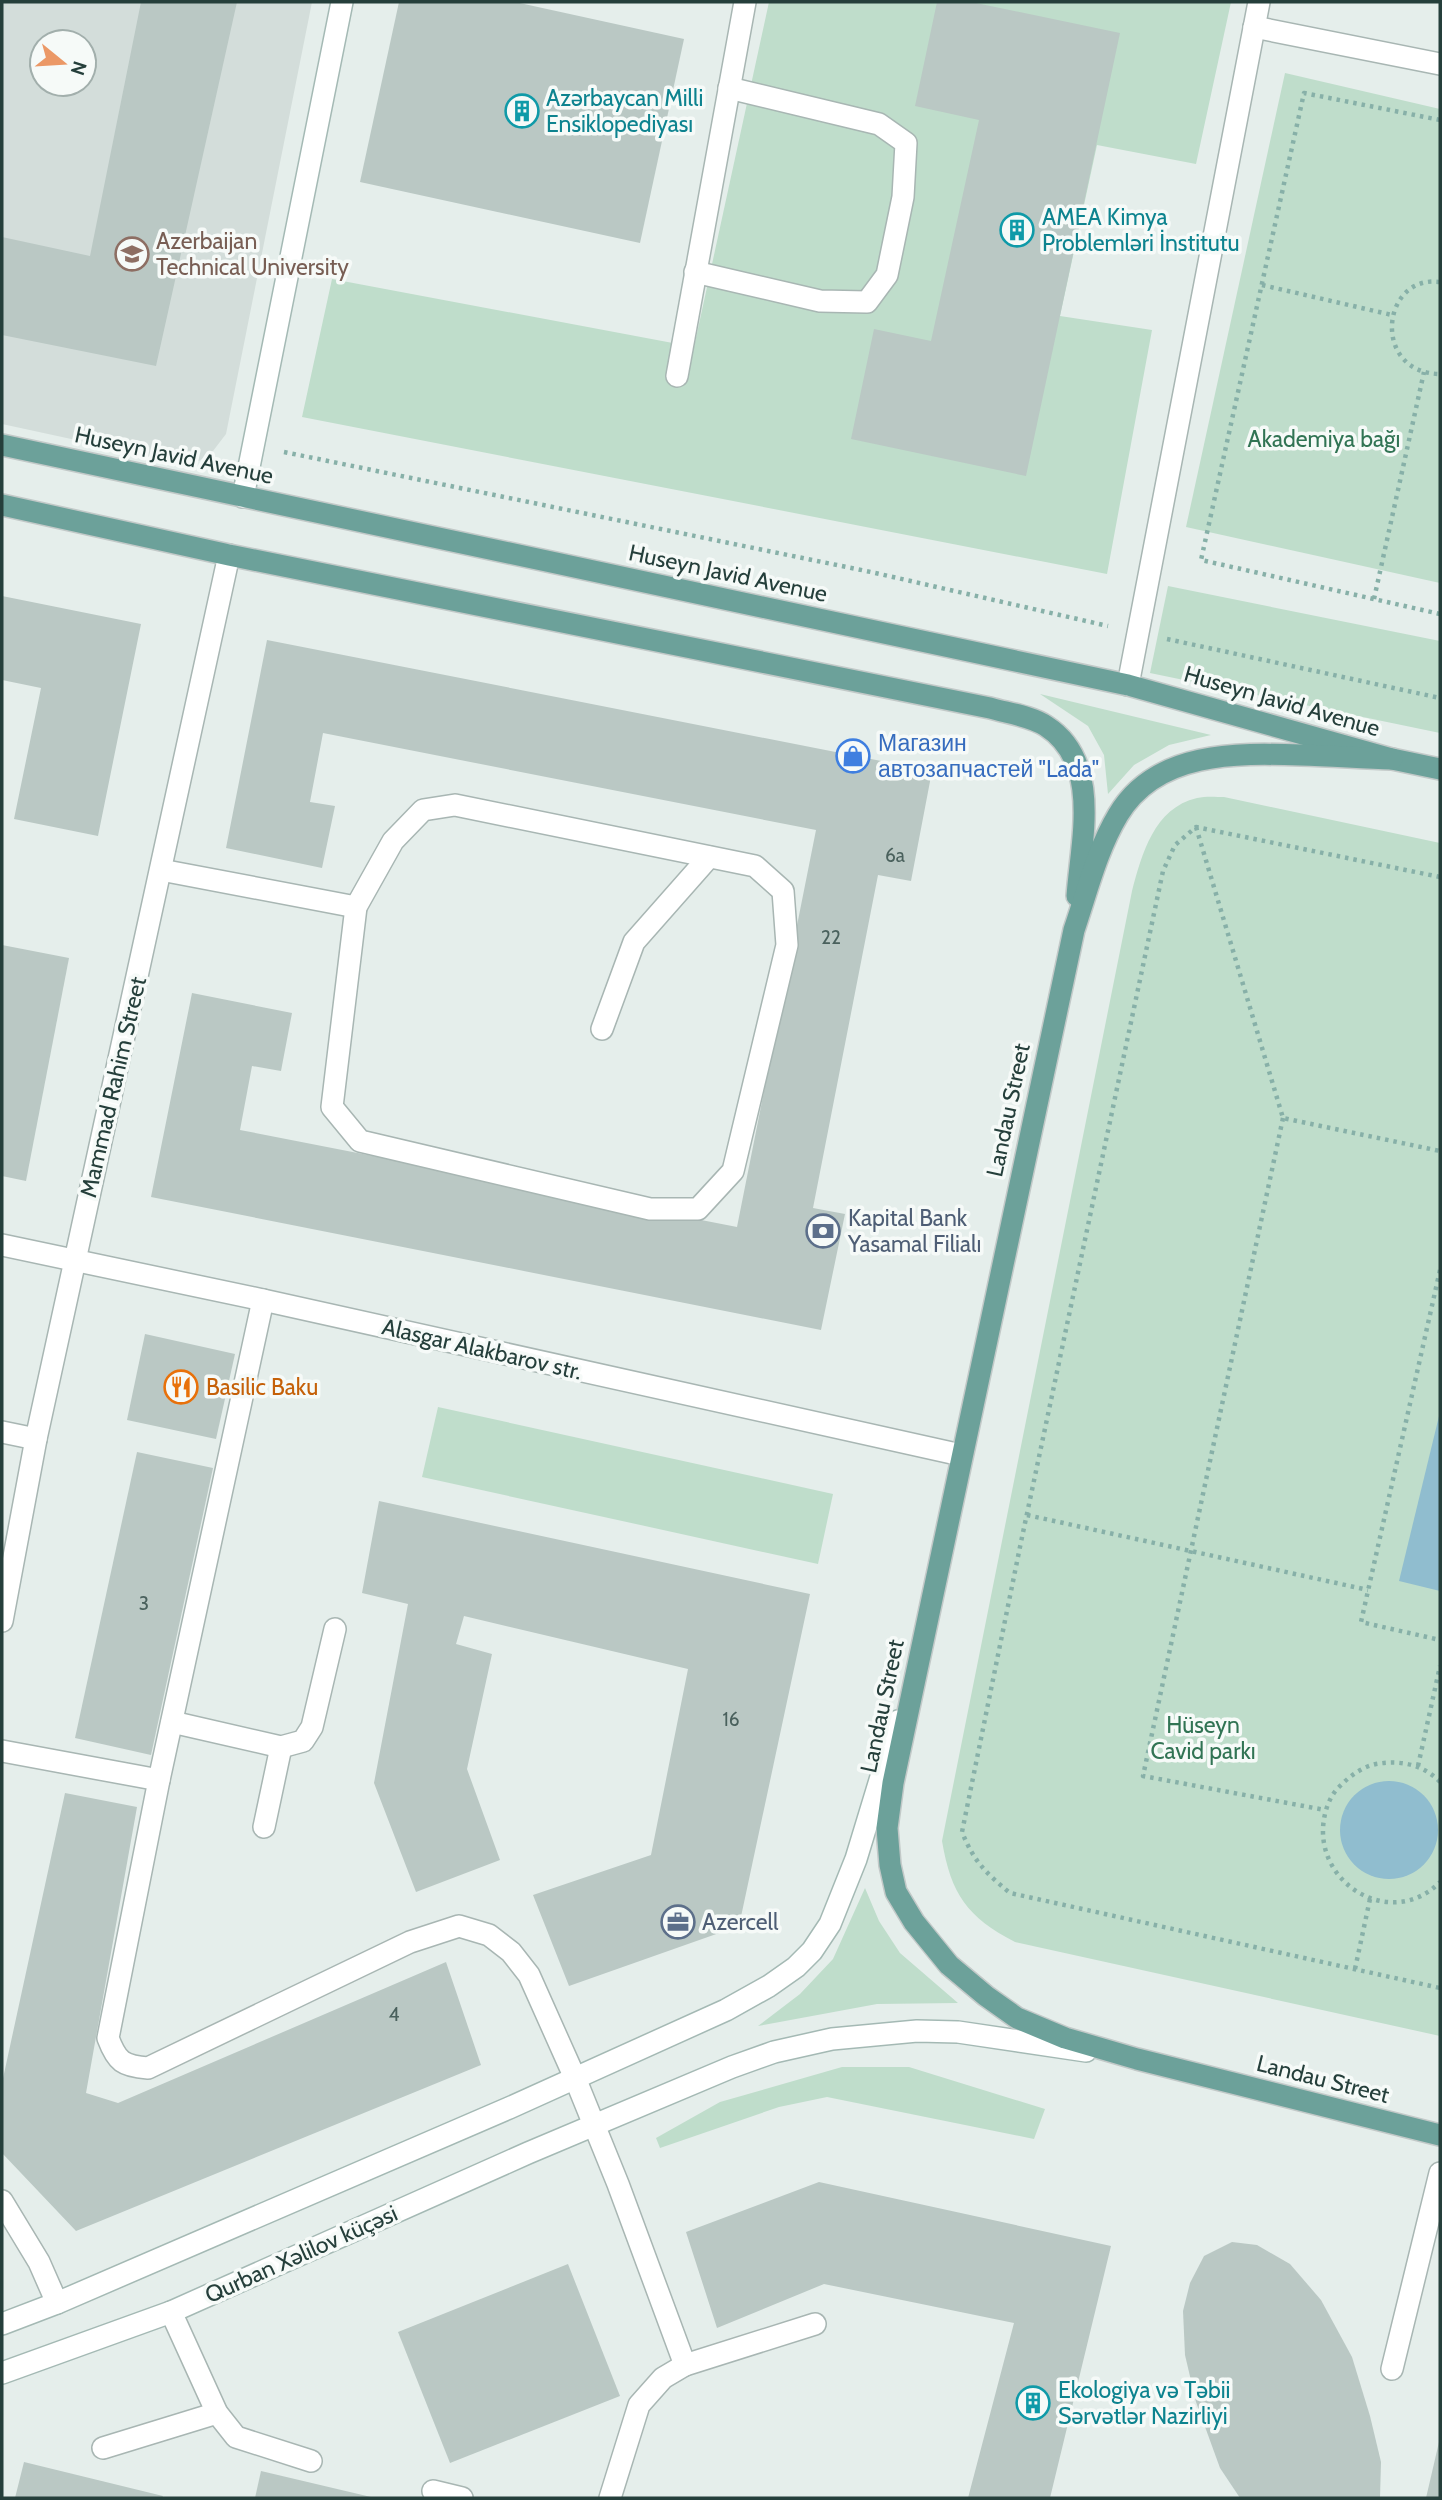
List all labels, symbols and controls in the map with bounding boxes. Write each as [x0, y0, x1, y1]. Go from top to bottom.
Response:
north arrow [28, 28, 98, 98]
text: N [66, 58, 92, 78]
place label: Azərbaycan Milli Ensiklopediyası [546, 84, 703, 138]
building icon: Azərbaycan Milli Ensiklopediyası [503, 92, 541, 130]
place label: AMEA Kimya Problemləri İnstitutu [1042, 203, 1240, 257]
building icon: AMEA Kimya Problemləri İnstitutu [998, 211, 1036, 249]
place label: Azerbaijan Technical University [156, 227, 349, 281]
school or university icon: Azerbaijan Technical University [113, 235, 151, 273]
street label: Huseyn Javid Avenue [72, 420, 276, 490]
park label: Akademiya bağı [1248, 425, 1400, 453]
street label: Huseyn Javid Avenue [626, 538, 830, 608]
street label: Huseyn Javid Avenue [1181, 660, 1383, 742]
place label: Магазин автозапчастей "Lada" [878, 729, 1099, 783]
shop icon: Магазин автозапчастей "Lada" [834, 737, 872, 775]
house number: 6a [885, 844, 905, 867]
house number: 22 [821, 926, 841, 949]
street label: Mammad Rahim Street [74, 974, 152, 1200]
street label: Landau Street [980, 1041, 1036, 1179]
place label: Kapital Bank Yasamal Filialı [847, 1204, 981, 1258]
bank icon: Kapital Bank Yasamal Filialı [804, 1212, 842, 1250]
street label: Alasgar Alakbarov str. [379, 1312, 585, 1386]
restaurant icon: Basilic Baku [162, 1368, 200, 1406]
place label: Basilic Baku [206, 1373, 318, 1401]
house number: 3 [139, 1592, 149, 1615]
street label: Landau Street [854, 1637, 910, 1775]
house number: 16 [723, 1708, 740, 1731]
park label: Hüseyn Cavid parkı [1150, 1711, 1256, 1765]
office icon: Azercell [659, 1903, 697, 1941]
place label: Azercell [702, 1908, 779, 1936]
house number: 4 [389, 2003, 400, 2026]
street label: Landau Street [1254, 2049, 1392, 2109]
street label: Qurban Xəlilov küçəsi [200, 2199, 402, 2309]
place label: Ekologiya və Təbii Sərvətlər Nazirliyi [1058, 2376, 1230, 2430]
building icon: Ekologiya və Təbii Sərvətlər Nazirliyi [1014, 2384, 1052, 2422]

